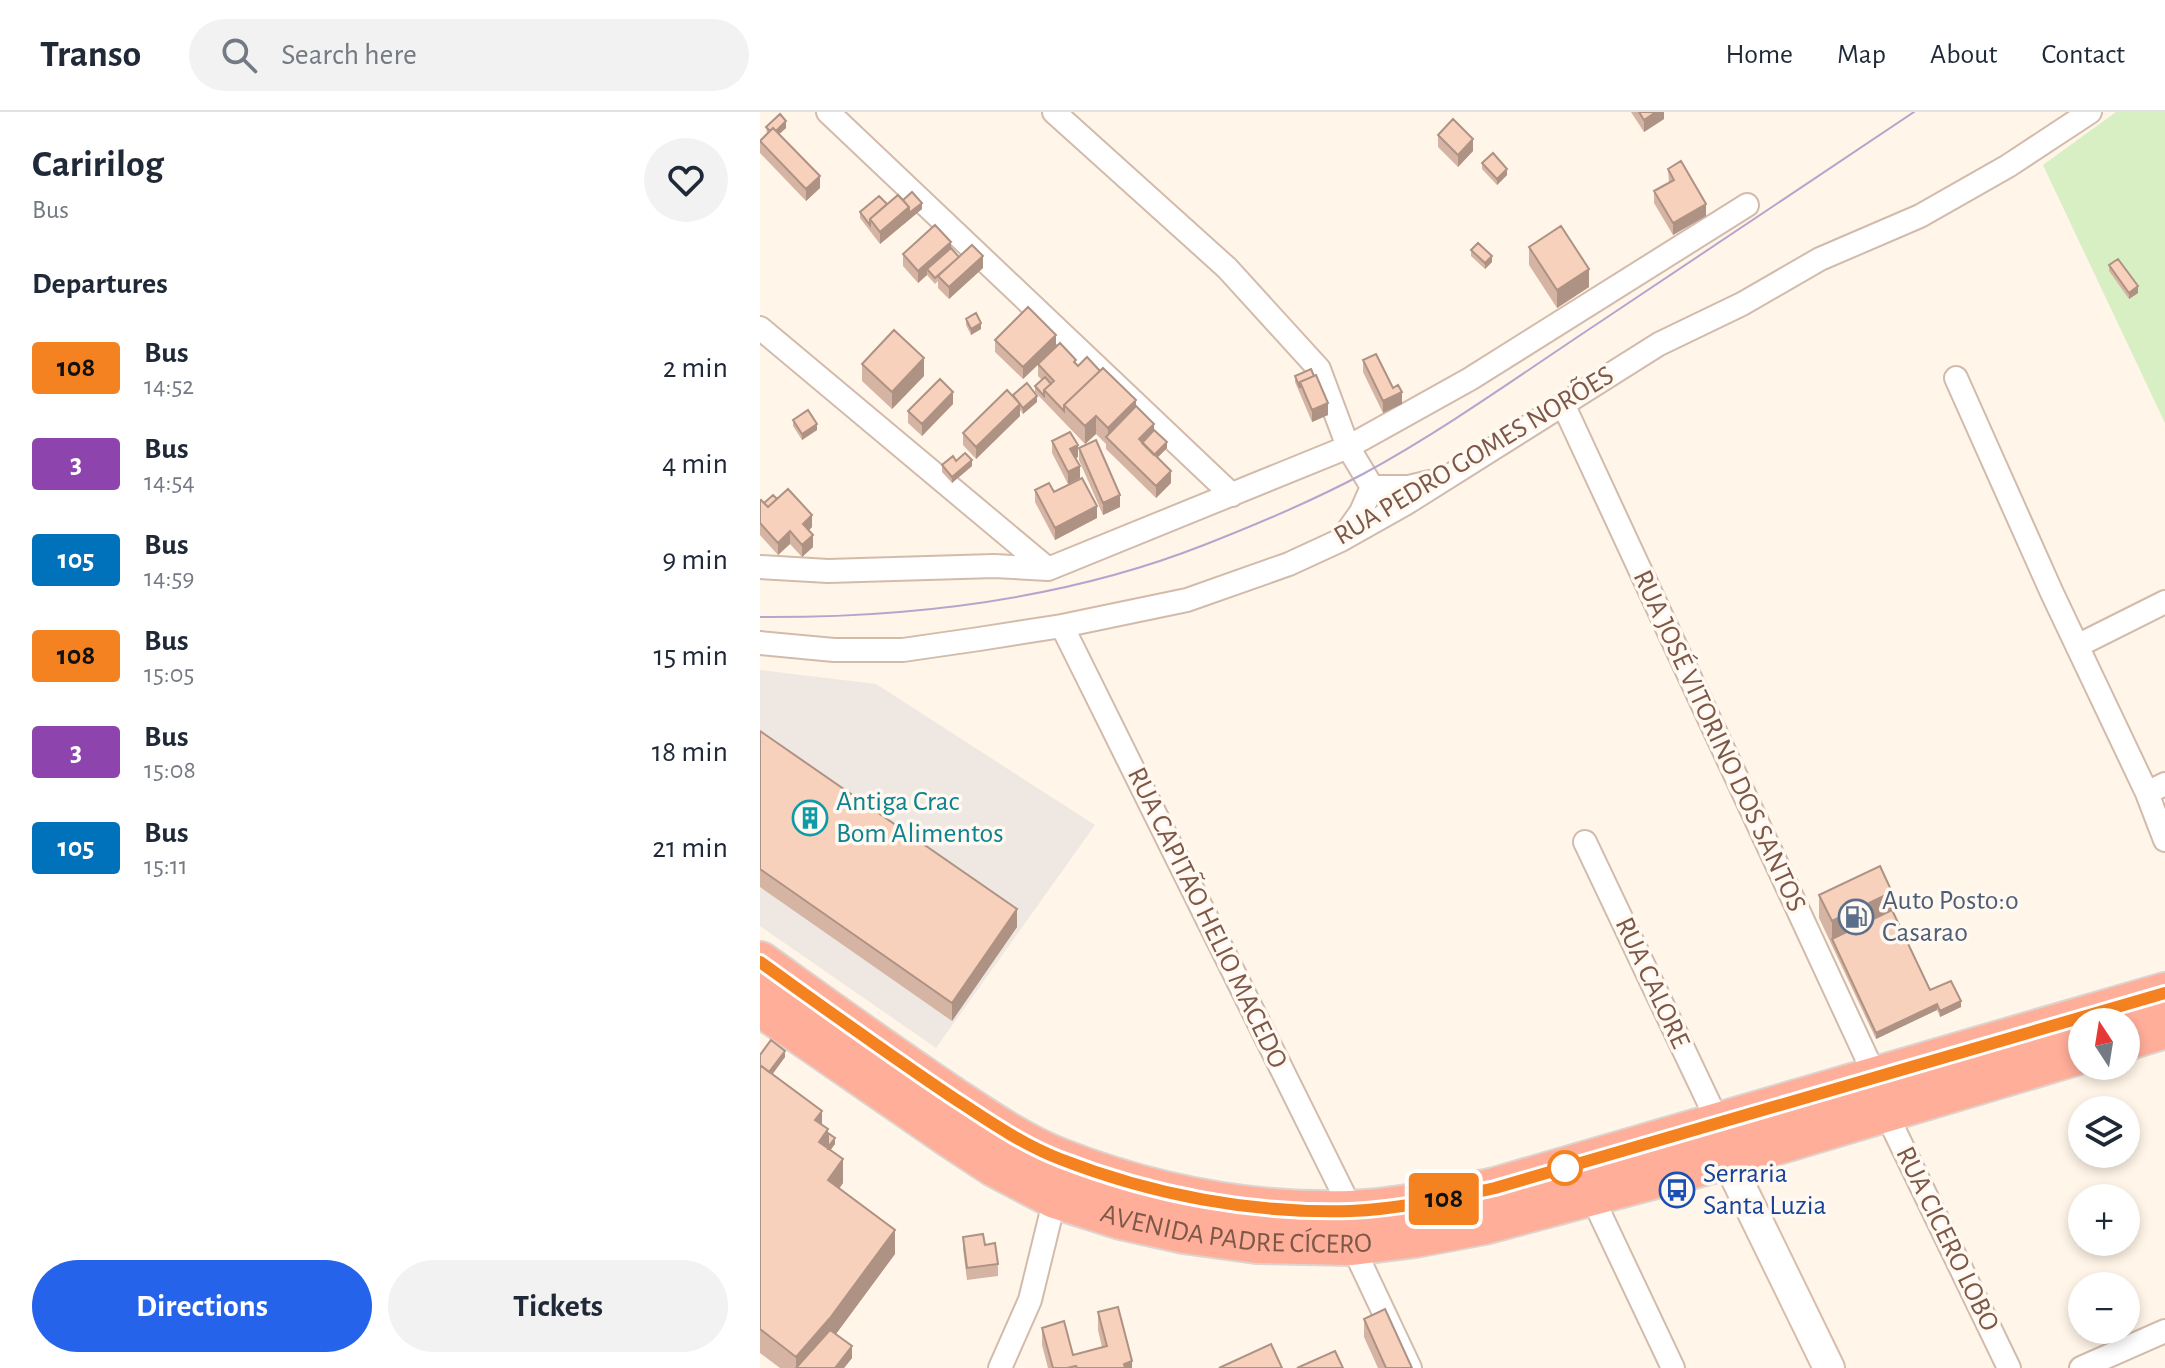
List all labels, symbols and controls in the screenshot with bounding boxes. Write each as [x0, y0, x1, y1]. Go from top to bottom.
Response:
search box [189, 19, 749, 91]
icon: search [217, 33, 261, 77]
text: Transo [40, 36, 141, 74]
text: Search here [281, 40, 417, 70]
text: Home [1726, 41, 1793, 69]
text: Map [1837, 41, 1886, 69]
text: About [1930, 41, 1998, 69]
text: Contact [2042, 41, 2125, 69]
button: heart [644, 138, 728, 222]
text: Caririlog [32, 146, 164, 184]
text: Bus [32, 197, 69, 223]
text: Departures [32, 269, 168, 299]
text: Bus [144, 338, 189, 368]
text: 2 min [663, 353, 728, 383]
text: 108 [57, 354, 95, 382]
street label: RUA PEDRO GOMES NORÕES [1328, 360, 1619, 551]
text: 14:52 [144, 373, 194, 399]
text: Bus [144, 434, 189, 464]
text: 4 min [662, 449, 728, 479]
text: 3 [70, 450, 82, 478]
text: 14:54 [144, 469, 195, 495]
text: Bus [144, 530, 189, 560]
text: 9 min [662, 545, 728, 575]
text: 105 [58, 546, 94, 574]
text: 14:59 [144, 565, 195, 591]
street label: RUA JOSÉ VITORINO DOS SANTOS [1627, 565, 1813, 916]
text: Bus [144, 626, 189, 656]
text: 15 min [653, 641, 728, 671]
text: 108 [57, 642, 95, 670]
text: 15:05 [144, 661, 194, 687]
text: Bus [144, 722, 189, 752]
text: 18 min [652, 737, 728, 767]
text: 3 [70, 738, 82, 766]
text: 15:08 [144, 757, 196, 783]
street label: RUA CAPITÃO HELIO MACEDO [1122, 762, 1294, 1073]
place label: Antiga Crac Bom Alimentos [836, 788, 1004, 848]
building icon: Antiga Crac Bom Alimentos [791, 799, 829, 837]
text: Bus [144, 818, 189, 848]
text: 21 min [652, 833, 728, 863]
text: 105 [58, 834, 94, 862]
text: 15:11 [144, 853, 188, 879]
place label: Auto Posto:o Casarao [1882, 887, 2019, 947]
fuel station icon: Auto Posto:o Casarao [1837, 898, 1875, 936]
street label: RUA CALORE [1610, 913, 1694, 1053]
north arrow [2068, 1008, 2140, 1080]
map controls [2068, 1008, 2140, 1344]
button: layers [2068, 1096, 2140, 1168]
street label: RUA CICERO LOBO [1890, 1142, 2004, 1336]
unlabelled marker [1548, 1151, 1582, 1185]
place label: Serraria Santa Luzia [1703, 1160, 1826, 1220]
bus stop icon: Serraria Santa Luzia [1658, 1171, 1696, 1209]
line badge: 108 [1398, 1173, 1490, 1225]
button: + [2068, 1184, 2140, 1256]
text: 108 [1425, 1185, 1463, 1213]
street label: AVENIDA PADRE CÍCERO [1097, 1199, 1374, 1259]
button: Directions [32, 1260, 372, 1352]
button: Tickets [388, 1260, 728, 1352]
button: − [2068, 1272, 2140, 1344]

